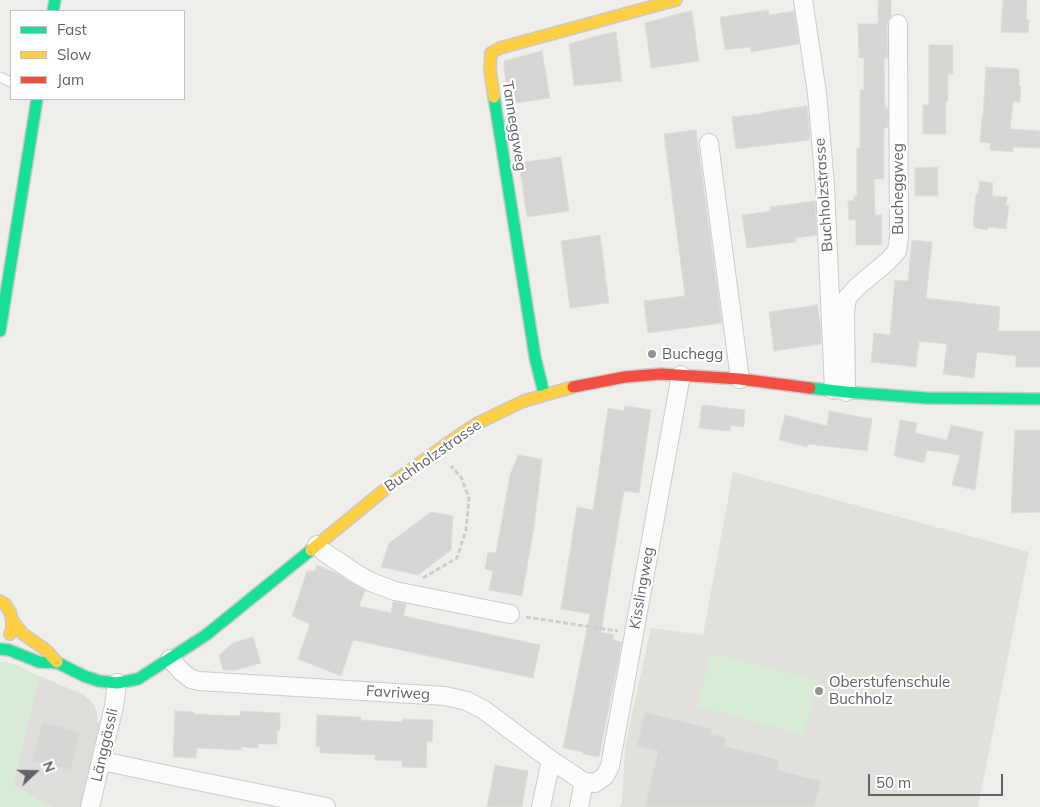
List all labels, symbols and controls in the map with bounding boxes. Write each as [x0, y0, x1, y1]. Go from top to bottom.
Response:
legend [10, 10, 185, 100]
text: Fast [57, 20, 87, 39]
text: Slow [57, 45, 91, 64]
text: Jam [57, 70, 84, 89]
street label: Tanneggweg [498, 80, 530, 172]
street label: Buchholzstrasse [811, 138, 837, 252]
street label: Bucheggweg [889, 143, 907, 235]
place label: Buchegg [662, 345, 723, 363]
marker: Buchegg [646, 348, 658, 360]
street label: Buchholzstrasse [381, 416, 485, 496]
street label: Kisslingweg [626, 546, 658, 630]
place label: Oberstufenschule Buchholz [829, 673, 950, 708]
street label: Favriweg [365, 682, 431, 704]
marker: Oberstufenschule Buchholz [813, 685, 825, 697]
street label: Länggässli [88, 706, 122, 784]
north arrow [10, 747, 60, 797]
text: N [39, 758, 59, 775]
scale bar [870, 764, 1005, 796]
text: 50 m [876, 773, 911, 792]

